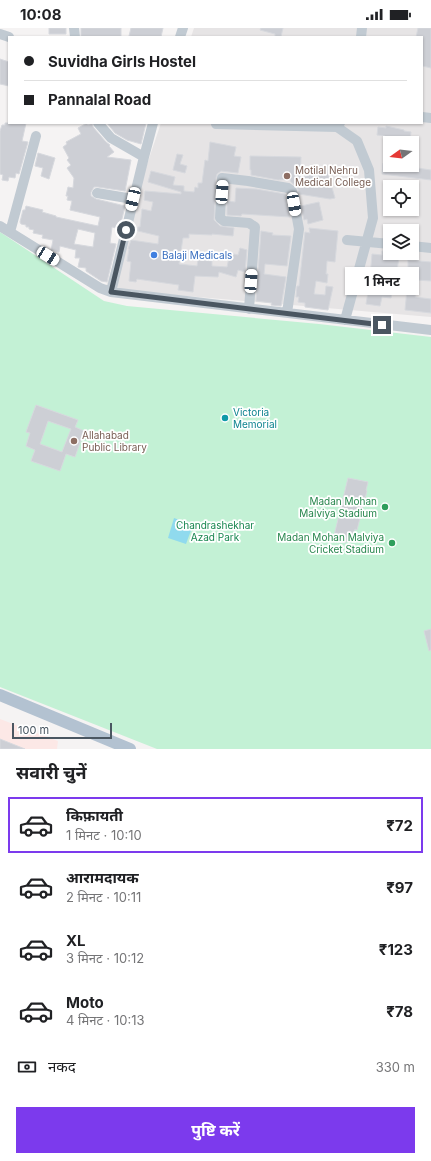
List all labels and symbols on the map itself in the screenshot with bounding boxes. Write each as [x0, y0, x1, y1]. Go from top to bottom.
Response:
north arrow [383, 136, 419, 172]
place label: Motilal Nehru Medical College [295, 164, 371, 188]
marker: Motilal Nehru Medical College [282, 171, 292, 181]
car [215, 180, 229, 204]
car [124, 186, 142, 212]
car [286, 191, 302, 217]
route start [117, 221, 135, 239]
car [35, 245, 61, 267]
place label: Balaji Medicals [162, 249, 232, 261]
marker: Balaji Medicals [149, 250, 159, 260]
callout: 1 मिनट [345, 267, 419, 295]
car [244, 269, 258, 293]
route end [373, 316, 391, 334]
place label: Victoria Memorial [233, 406, 277, 430]
marker: Victoria Memorial [220, 413, 230, 423]
place label: Allahabad Public Library [82, 429, 147, 453]
marker: Allahabad Public Library [69, 436, 79, 446]
place label: Madan Mohan Malviya Stadium [299, 495, 377, 519]
marker: Madan Mohan Malviya Stadium [380, 502, 390, 512]
park label: Chandrashekhar Azad Park [176, 519, 254, 543]
place label: Madan Mohan Malviya Cricket Stadium [277, 531, 384, 555]
marker: Madan Mohan Malviya Cricket Stadium [387, 538, 397, 548]
scale bar [12, 721, 112, 740]

